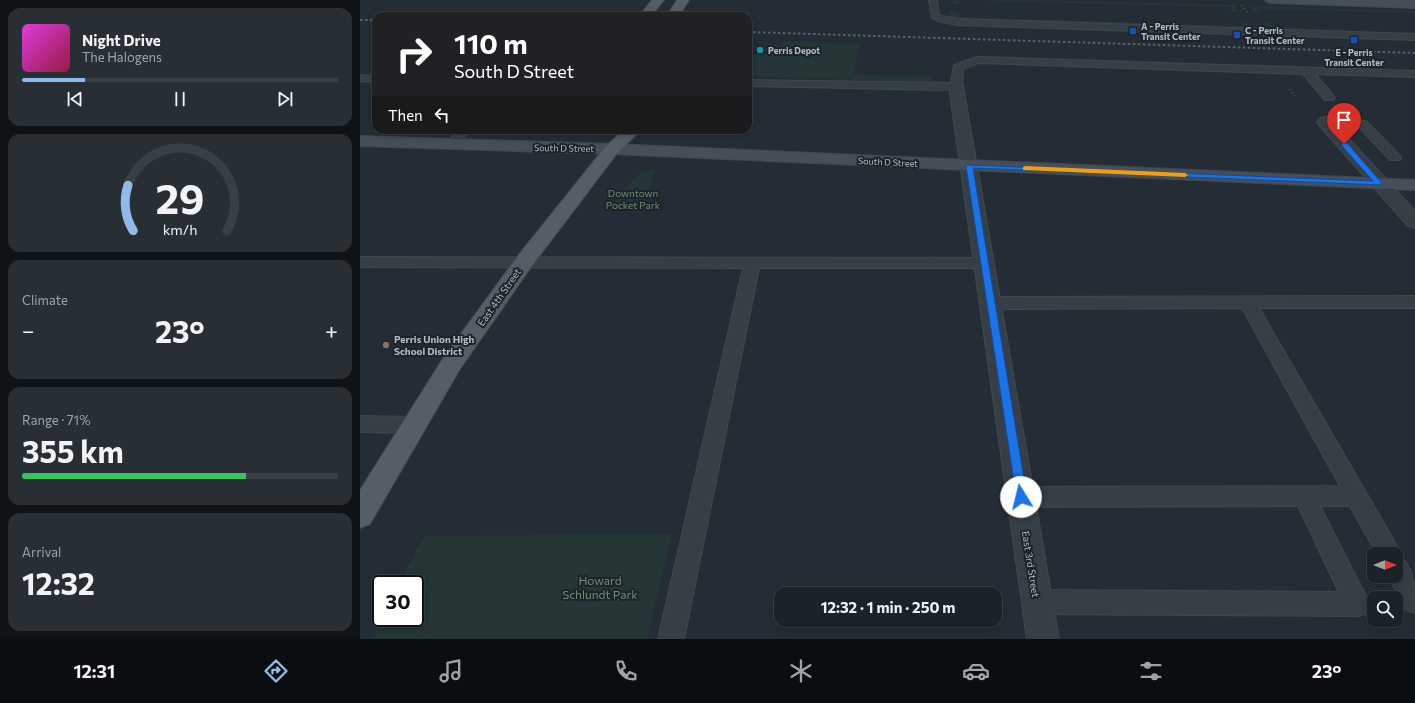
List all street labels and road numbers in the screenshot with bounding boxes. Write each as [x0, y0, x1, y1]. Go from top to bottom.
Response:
street label: South D Street [534, 142, 594, 154]
street label: South D Street [858, 155, 919, 169]
street label: East 4th Street [475, 266, 523, 328]
street label: East 3rd Street [1020, 530, 1042, 598]

